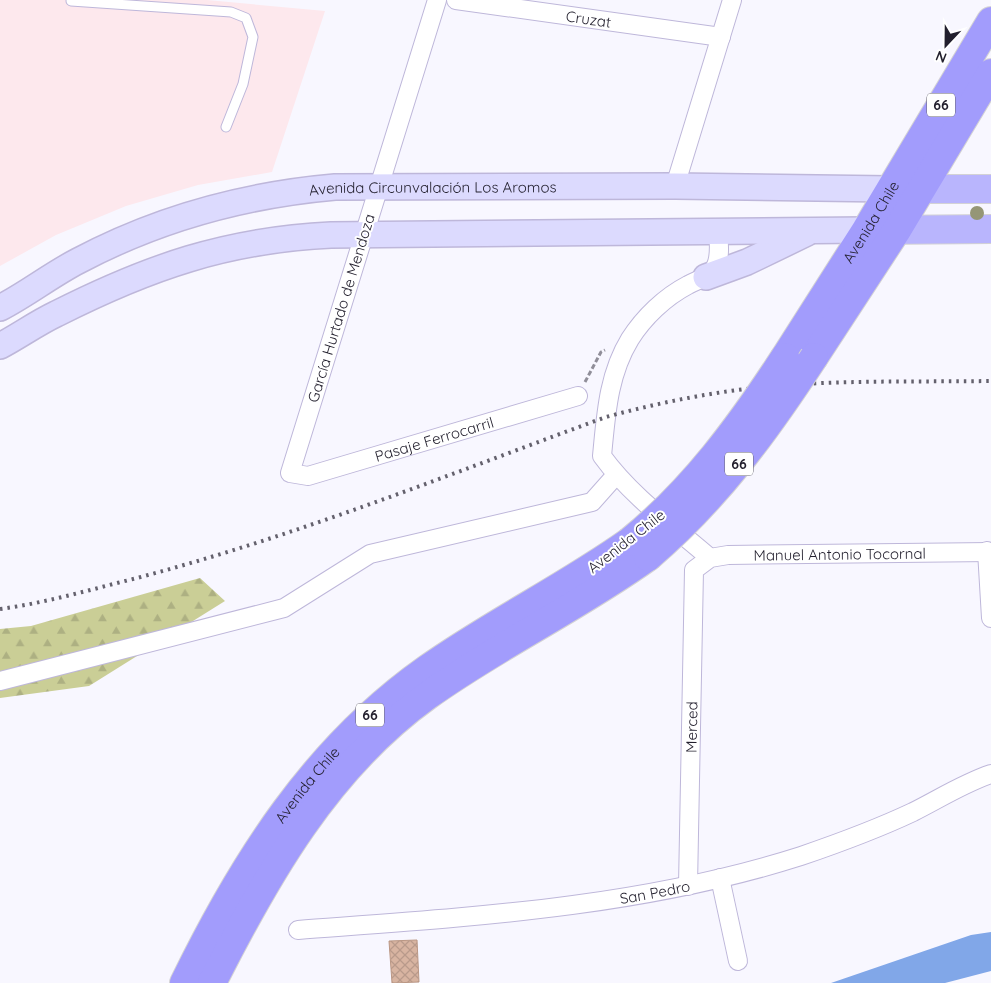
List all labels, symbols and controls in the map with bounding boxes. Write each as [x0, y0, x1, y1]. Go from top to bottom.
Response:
street label: Cruzat [565, 6, 613, 31]
north arrow [921, 20, 971, 70]
text: N [933, 47, 949, 67]
road number: 66 [927, 94, 955, 116]
street label: Avenida Circunvalación Los Aromos [308, 177, 557, 199]
street label: Avenida Chile [838, 177, 903, 266]
street label: García Hurtado de Mendoza [303, 211, 379, 405]
street label: Pasaje Ferrocarril [372, 412, 496, 465]
road number: 66 [725, 452, 753, 476]
street label: Avenida Chile [583, 505, 669, 577]
street label: Manuel Antonio Tocornal [753, 543, 926, 564]
street label: Merced [681, 701, 701, 753]
road number: 66 [356, 704, 384, 726]
street label: Avenida Chile [270, 742, 343, 827]
street label: San Pedro [618, 876, 692, 907]

